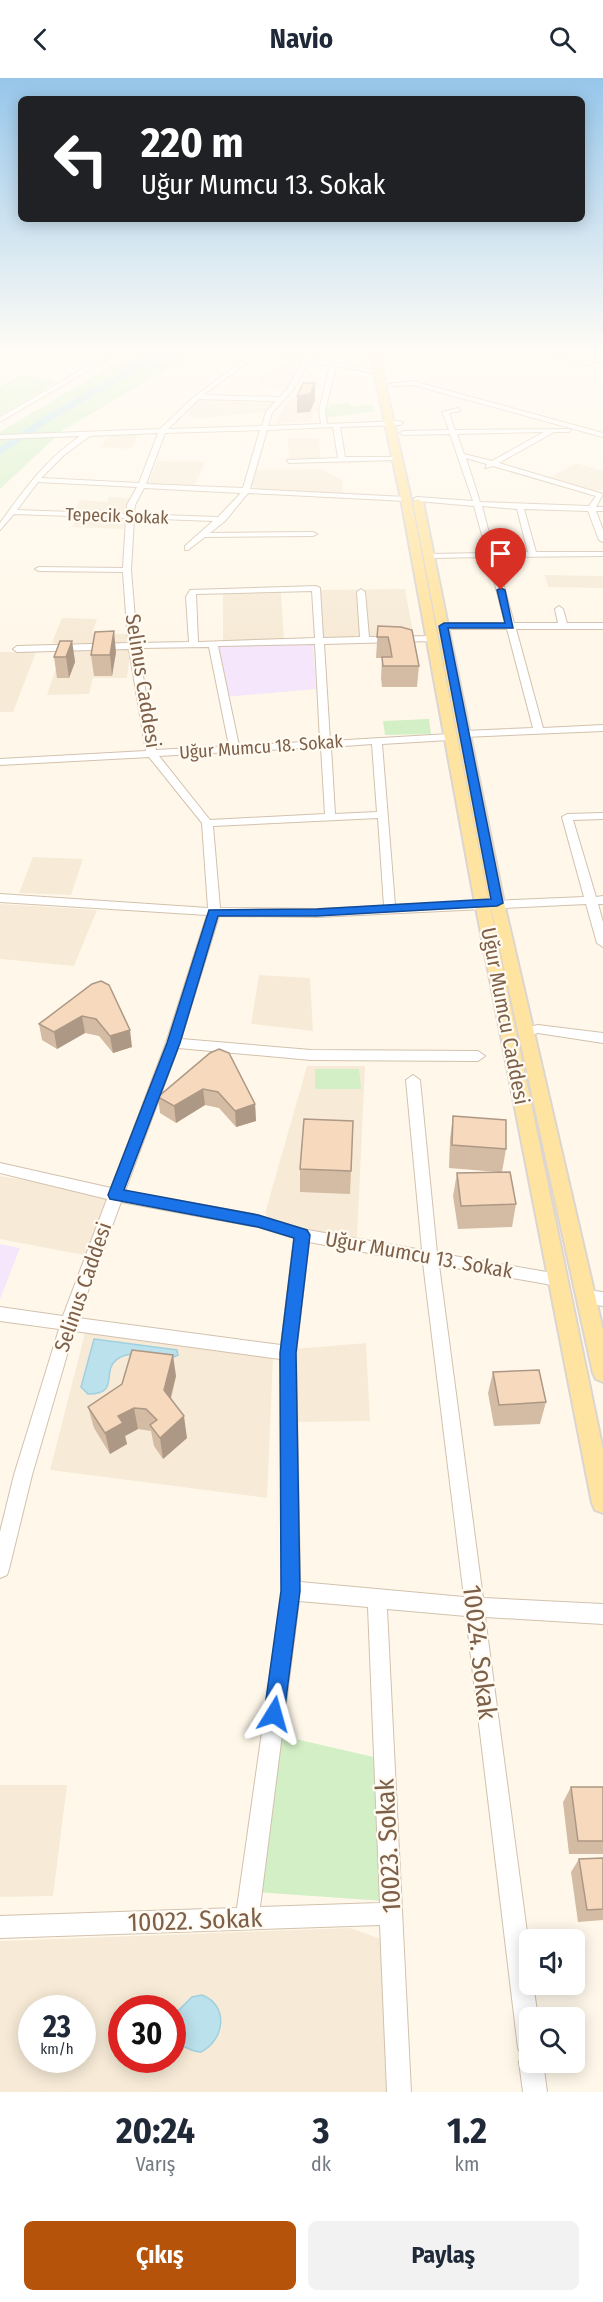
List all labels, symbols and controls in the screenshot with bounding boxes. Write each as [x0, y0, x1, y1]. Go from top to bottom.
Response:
icon: back [24, 23, 57, 56]
text: Navio [270, 23, 333, 55]
icon: search [546, 23, 579, 56]
text: 220 m [141, 118, 244, 168]
icon: left [42, 120, 120, 198]
text: Uğur Mumcu 13. Sokak [141, 169, 385, 201]
street label: Tepecik Sokak [65, 503, 170, 529]
pin [475, 528, 526, 590]
icon: arrive [484, 537, 517, 570]
street label: Selinus Caddesi [120, 612, 166, 750]
street label: Uğur Mumcu 18. Sokak [179, 730, 344, 764]
street label: Uğur Mumcu Caddesi [475, 925, 535, 1107]
street label: Selinus Caddesi [49, 1219, 117, 1355]
street label: Uğur Mumcu 13. Sokak [323, 1226, 515, 1284]
street label: 10024. Sokak [456, 1583, 503, 1722]
position arrow [242, 1682, 306, 1746]
street label: 10023. Sokak [369, 1777, 408, 1914]
street label: 10022. Sokak [127, 1903, 264, 1938]
map controls [519, 1929, 585, 2073]
button: sound [519, 1929, 585, 1995]
speed limit sign: 30 [108, 1995, 186, 2073]
button: search [519, 2007, 585, 2073]
text: 23 [43, 2009, 71, 2045]
text: km/h [40, 2040, 74, 2058]
text: 20:24 [116, 2109, 195, 2153]
text: 3 [312, 2109, 329, 2153]
text: 1.2 [447, 2109, 487, 2153]
text: Varış [136, 2152, 175, 2176]
text: dk [311, 2152, 331, 2176]
text: km [455, 2152, 479, 2176]
button: Çıkış [24, 2221, 296, 2290]
button: Paylaş [308, 2221, 579, 2290]

